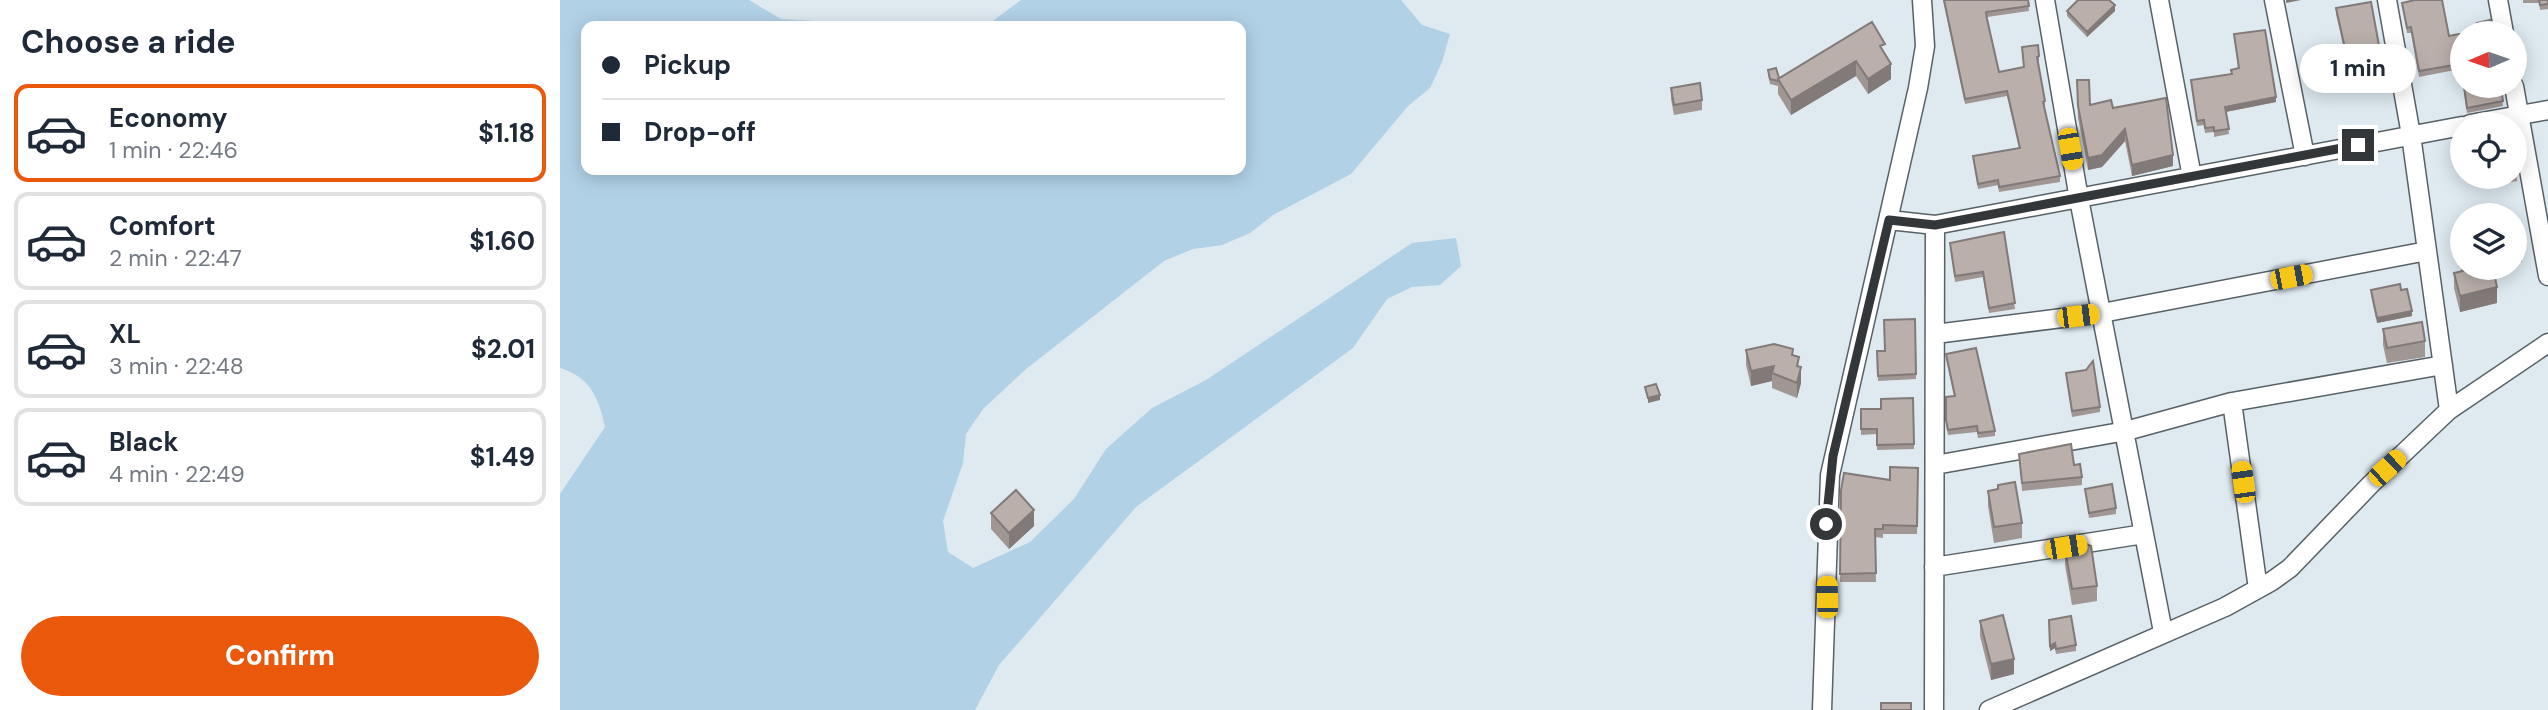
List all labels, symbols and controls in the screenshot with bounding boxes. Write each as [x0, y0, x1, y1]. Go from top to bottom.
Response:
text: Choose a ride [21, 21, 236, 63]
north arrow [2450, 21, 2527, 98]
map controls [2450, 21, 2527, 280]
callout: 1 min [2300, 44, 2416, 92]
text: Pickup [644, 48, 731, 82]
text: 1 min [2330, 53, 2386, 83]
text: Economy [109, 101, 227, 135]
icon: car [25, 102, 88, 165]
button: locate [2450, 112, 2527, 189]
text: Drop-off [644, 115, 756, 149]
text: $1.18 [478, 116, 535, 150]
car [2057, 126, 2084, 172]
route end [2342, 129, 2374, 161]
text: 1 min · 22:46 [109, 135, 238, 165]
button: layers [2450, 203, 2527, 280]
text: Comfort [109, 209, 215, 243]
icon: car [25, 210, 88, 273]
text: $1.60 [469, 224, 535, 258]
text: 2 min · 22:47 [109, 243, 242, 273]
car [2269, 263, 2314, 291]
car [2056, 303, 2101, 329]
text: XL [109, 317, 141, 351]
icon: car [25, 318, 88, 381]
text: $2.01 [471, 332, 535, 366]
text: 3 min · 22:48 [109, 351, 244, 381]
text: Black [109, 425, 179, 459]
icon: car [25, 426, 88, 489]
text: $1.49 [470, 440, 535, 474]
car [2365, 446, 2410, 490]
text: 4 min · 22:49 [109, 459, 245, 489]
car [2230, 460, 2257, 504]
route start [1810, 508, 1842, 540]
car [2044, 533, 2089, 561]
car [1817, 576, 1838, 618]
button: Confirm [21, 616, 539, 696]

